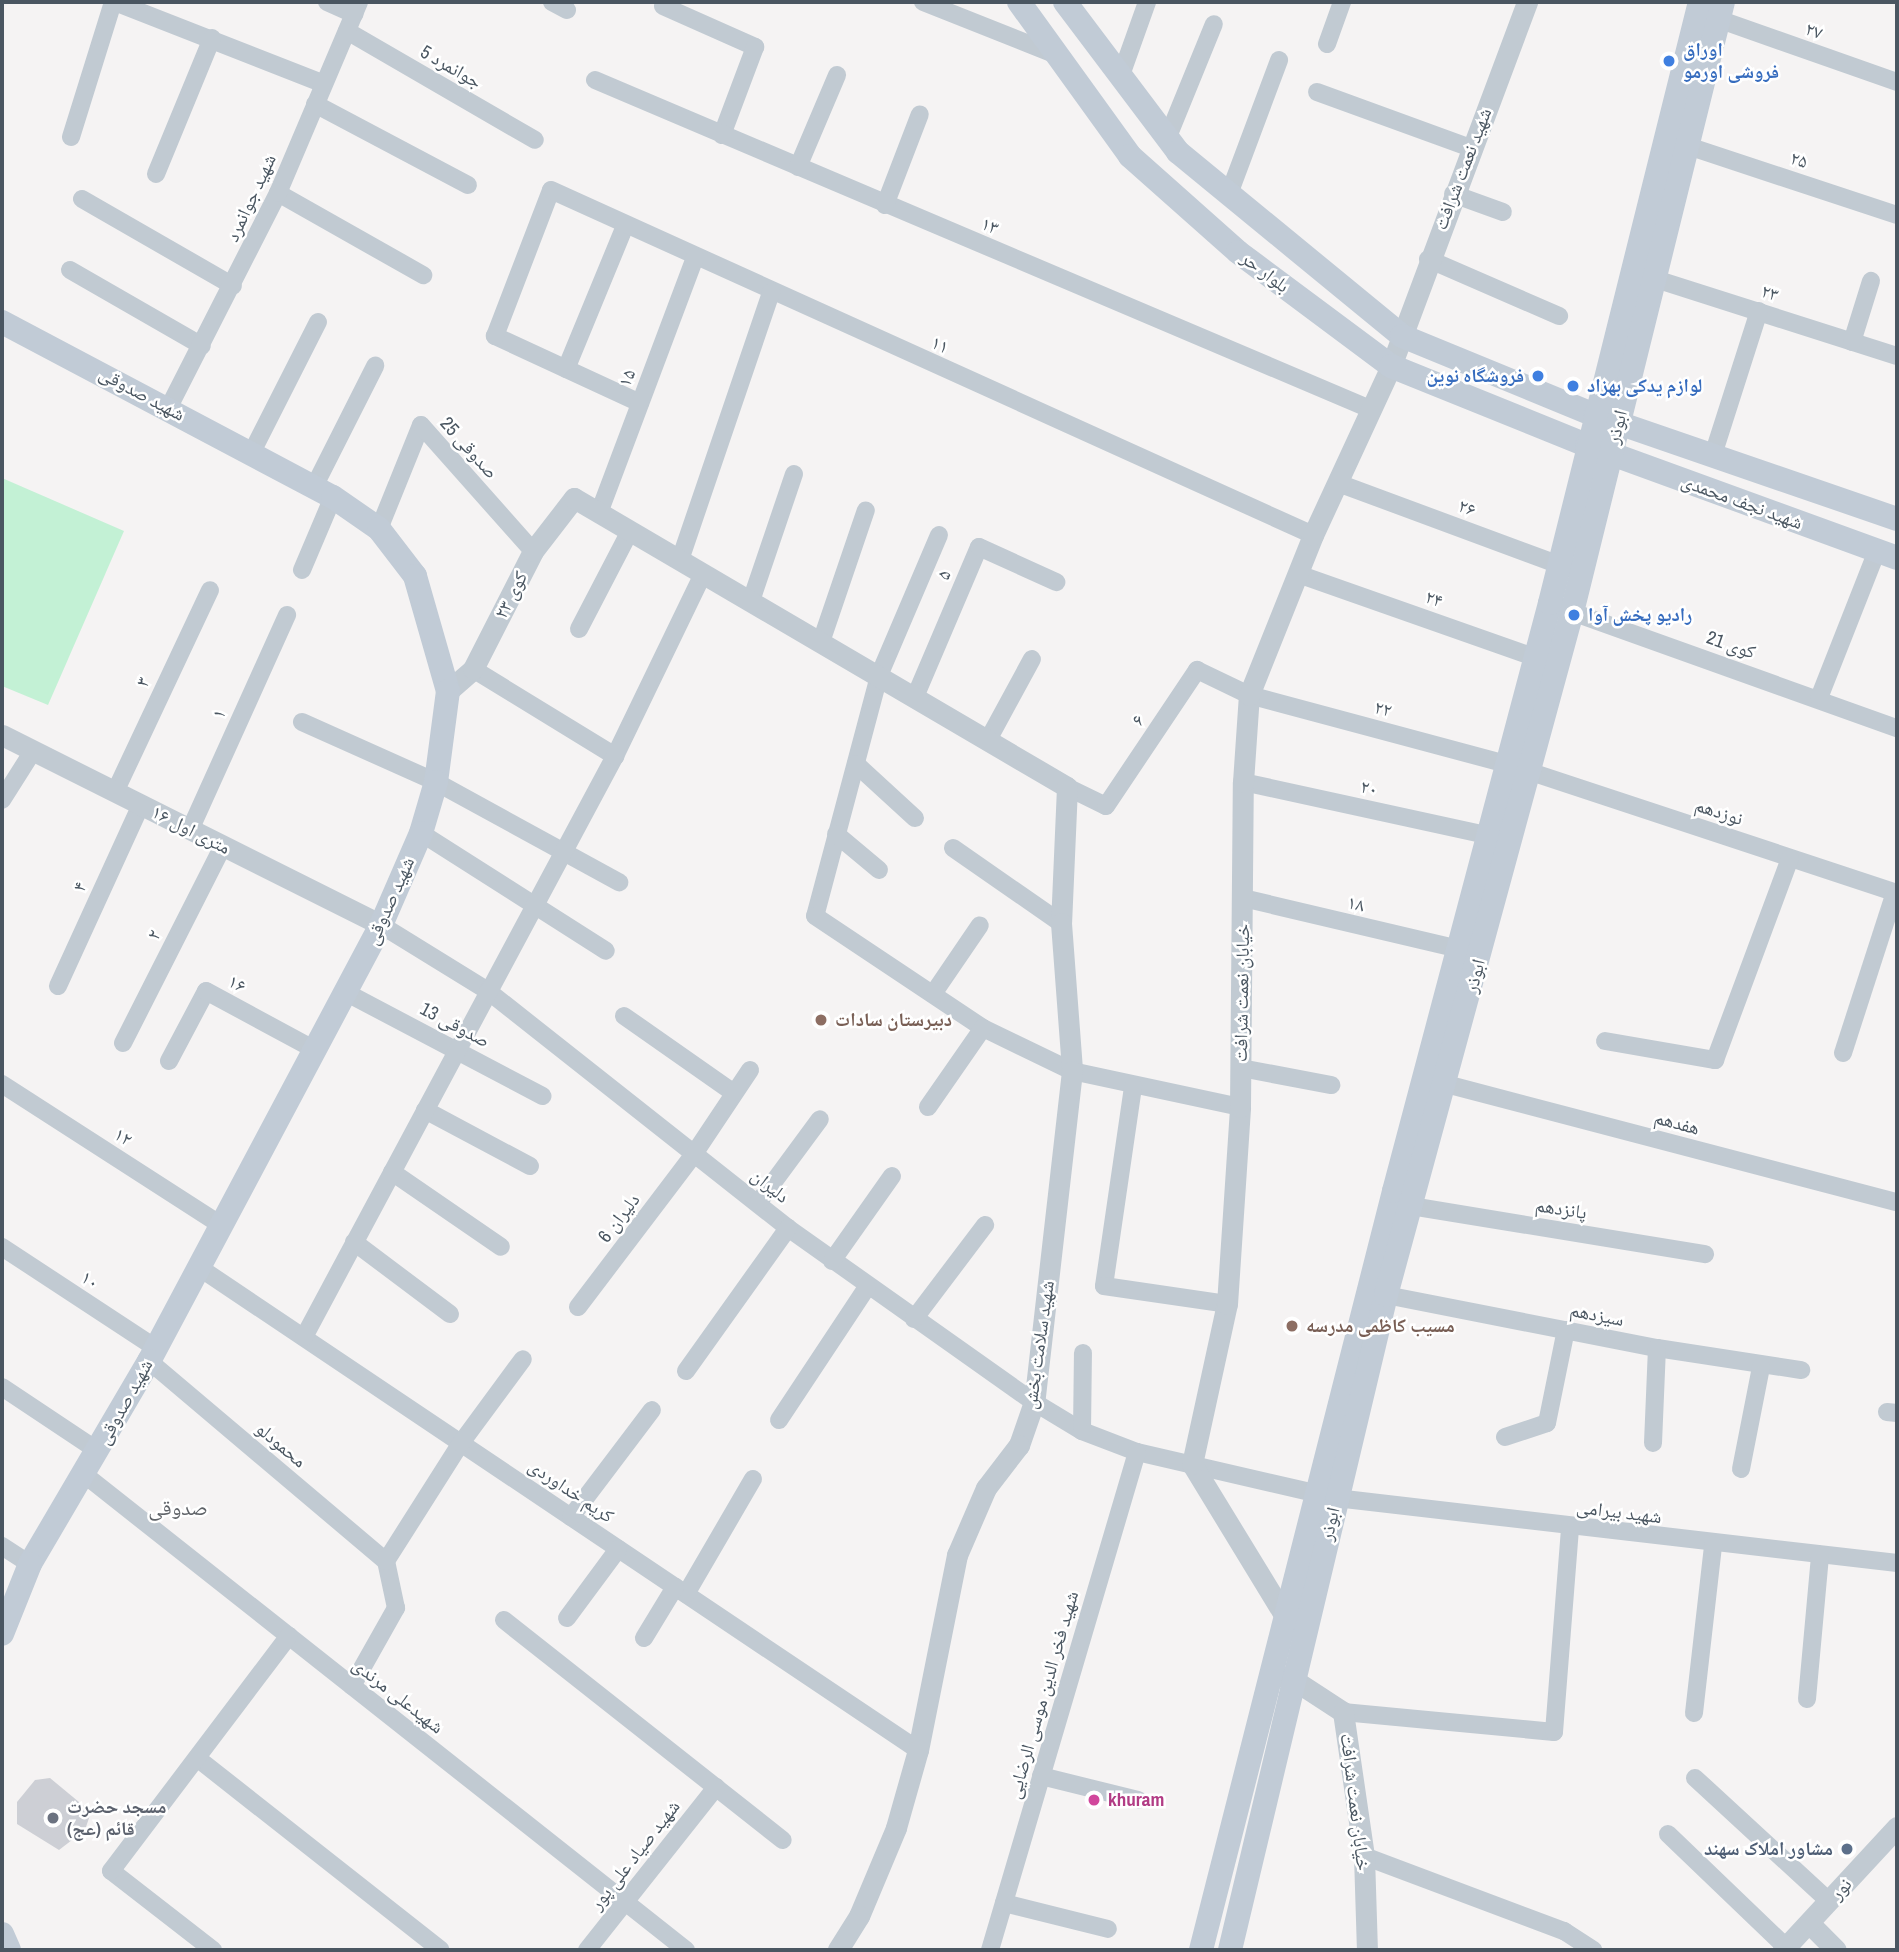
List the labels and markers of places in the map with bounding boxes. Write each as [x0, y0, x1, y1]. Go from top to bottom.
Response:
place label: اوراق فروشی اورمو [1683, 39, 1779, 83]
marker: اوراق فروشی اورمو [1661, 53, 1677, 69]
place label: فروشگاه نوین [1426, 365, 1524, 387]
marker: فروشگاه نوین [1530, 368, 1546, 384]
place label: لوازم یدکی بهزاد [1587, 375, 1702, 397]
marker: لوازم یدکی بهزاد [1565, 378, 1581, 394]
place label: رادیو پخش آوا [1588, 604, 1692, 626]
marker: رادیو پخش آوا [1566, 607, 1582, 623]
place label: دبیرستان سادات [835, 1009, 952, 1031]
marker: دبیرستان سادات [813, 1012, 829, 1028]
place label: مسیب کاظمی مدرسه [1306, 1315, 1455, 1337]
marker: مسیب کاظمی مدرسه [1284, 1318, 1300, 1334]
place label: khuram [1108, 1789, 1164, 1811]
marker: khuram [1086, 1792, 1102, 1808]
place label: مسجد حضرت قائم (عج) [67, 1796, 166, 1840]
marker: مسجد حضرت قائم (عج) [45, 1810, 61, 1826]
place label: مشاور املاک سهند [1704, 1838, 1833, 1860]
marker: مشاور املاک سهند [1839, 1841, 1855, 1857]

